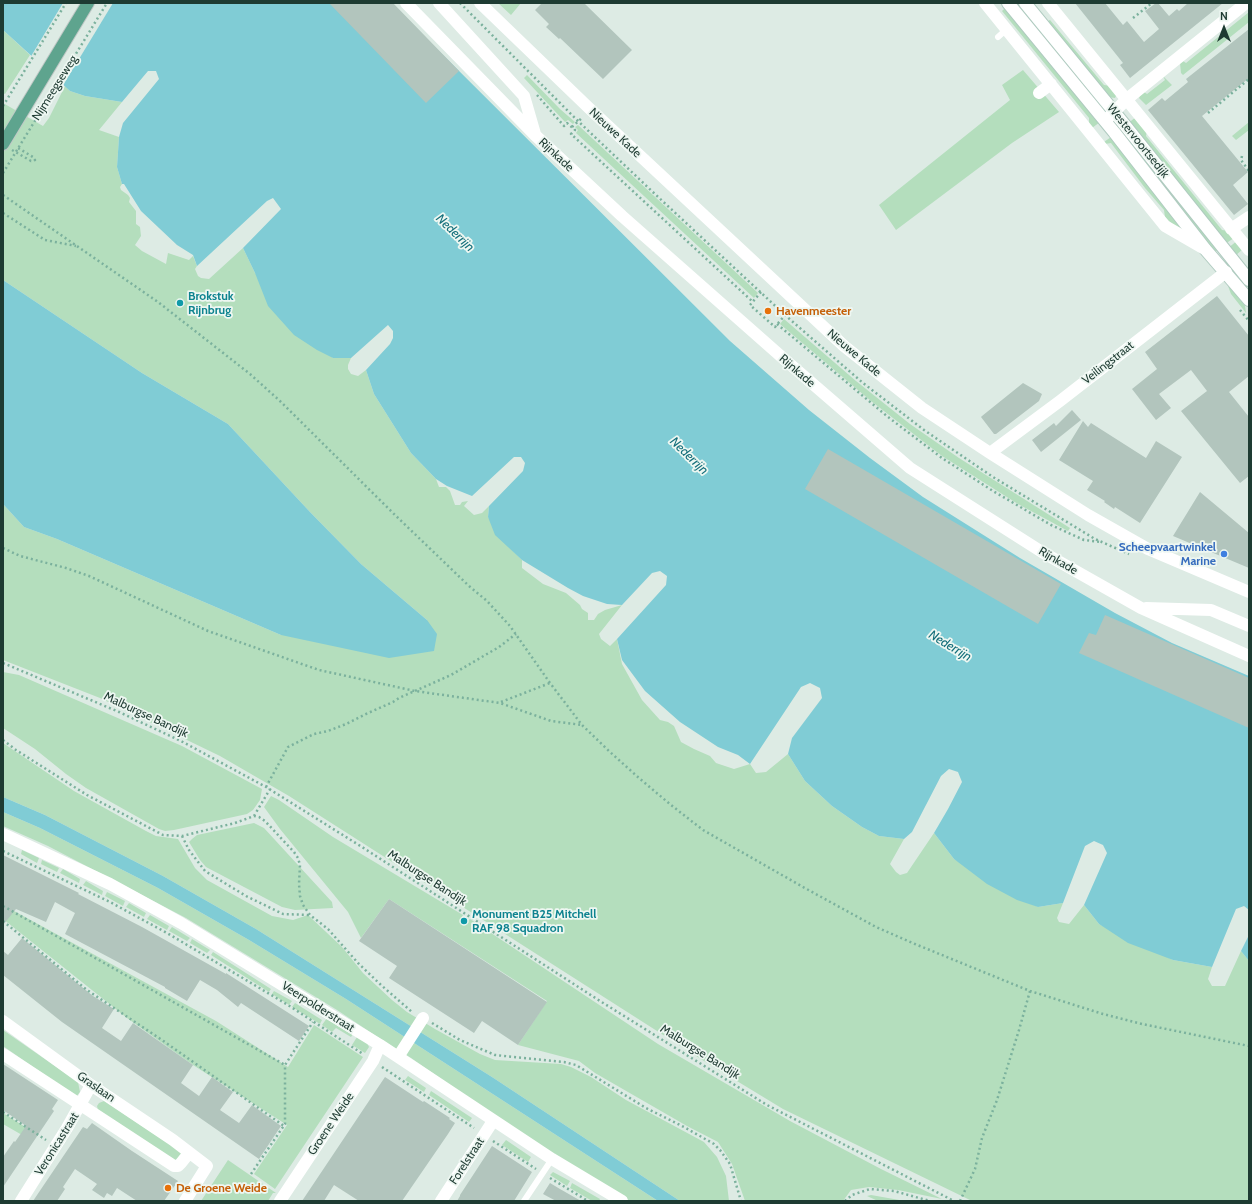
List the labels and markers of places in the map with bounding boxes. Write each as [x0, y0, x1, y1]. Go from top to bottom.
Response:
place label: Brokstuk Rijnbrug [188, 289, 234, 317]
marker: Brokstuk Rijnbrug [175, 298, 185, 308]
place label: Havenmeester [776, 304, 851, 318]
marker: Havenmeester [763, 306, 773, 316]
place label: Scheepvaartwinkel Marine [1119, 540, 1216, 568]
marker: Scheepvaartwinkel Marine [1219, 549, 1229, 559]
place label: Monument B25 Mitchell RAF 98 Squadron [472, 907, 596, 935]
marker: Monument B25 Mitchell RAF 98 Squadron [459, 916, 469, 926]
place label: De Groene Weide [176, 1181, 267, 1195]
marker: De Groene Weide [163, 1183, 173, 1193]

